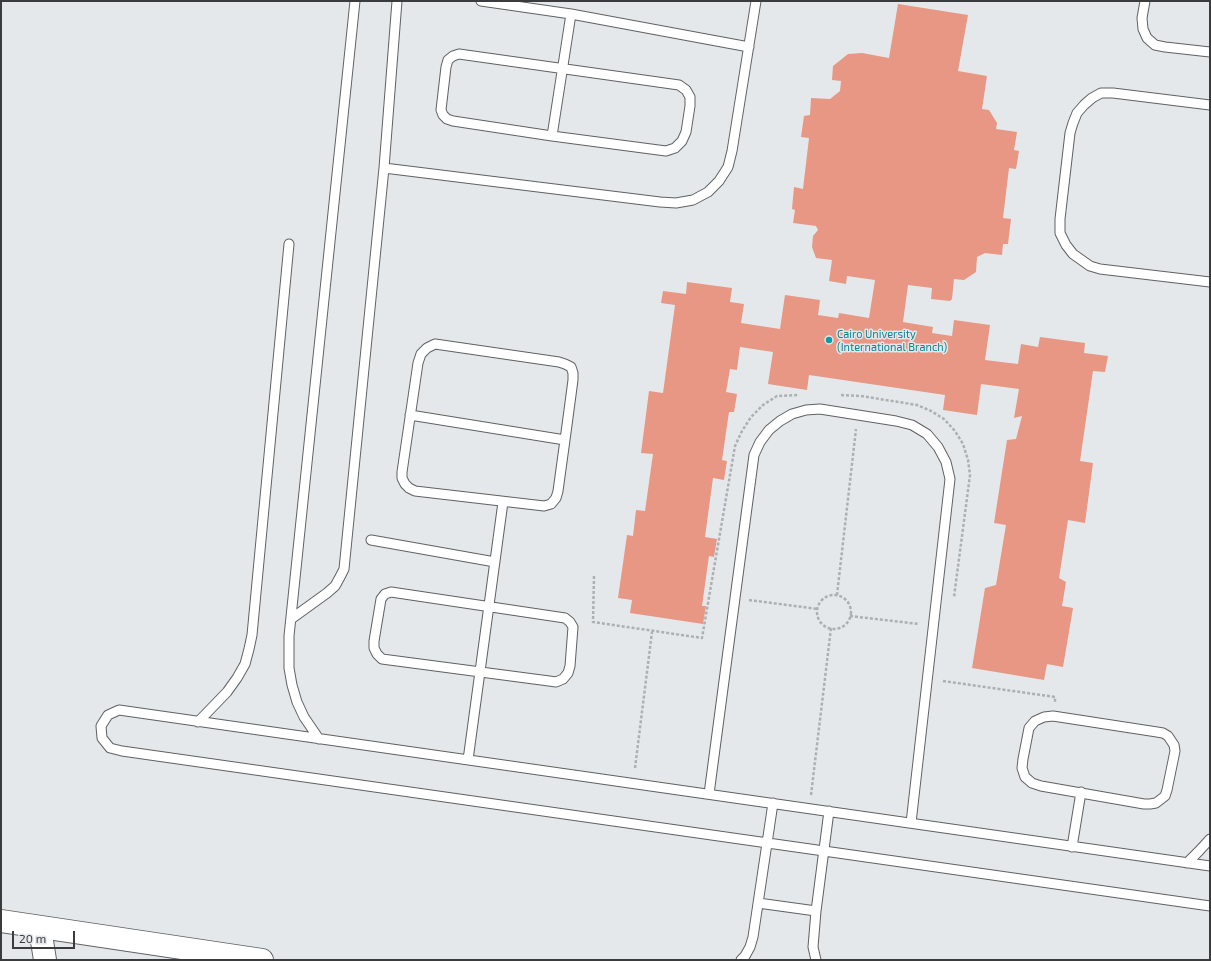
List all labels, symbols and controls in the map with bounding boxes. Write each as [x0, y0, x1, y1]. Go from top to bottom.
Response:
place label: Cairo University (International Branch) [837, 327, 947, 353]
marker: Cairo University (International Branch) [824, 335, 834, 345]
scale bar [14, 923, 77, 949]
text: 20 m [19, 931, 46, 945]

